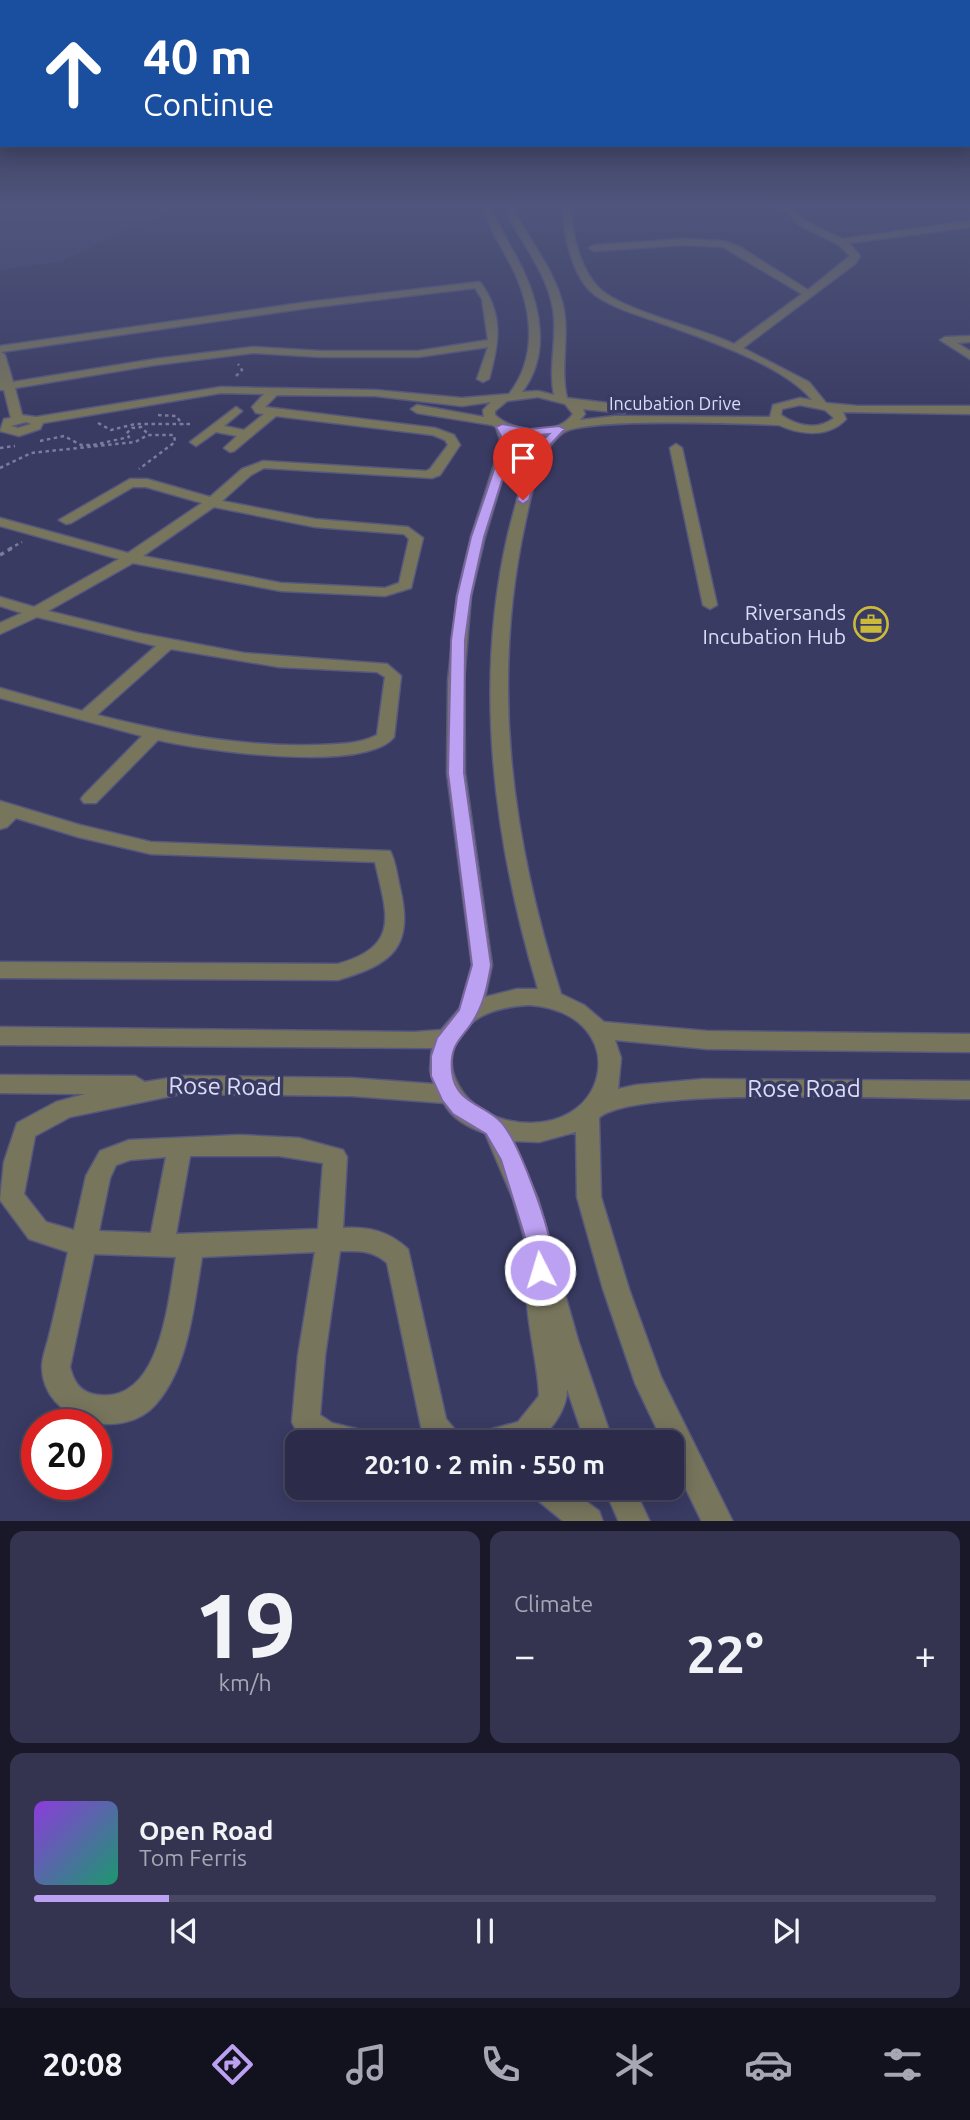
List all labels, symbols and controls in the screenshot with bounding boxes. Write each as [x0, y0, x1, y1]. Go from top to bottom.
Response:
icon: ahead [28, 28, 119, 119]
text: 40 m [143, 28, 252, 83]
text: Continue [143, 86, 274, 122]
street label: Incubation Drive [609, 393, 741, 413]
pin [493, 428, 553, 500]
icon: arrive [504, 439, 542, 477]
place label: Riversands Incubation Hub [702, 600, 846, 648]
office icon: Riversands Incubation Hub [852, 605, 890, 643]
street label: Rose Road [168, 1072, 282, 1100]
street label: Rose Road [747, 1075, 861, 1102]
position arrow [503, 1233, 577, 1307]
speed limit sign: 20 [21, 1409, 112, 1500]
text: 20:10 · 2 min · 550 m [364, 1450, 605, 1479]
text: 19 [194, 1573, 296, 1675]
text: Climate [514, 1591, 593, 1616]
text: 22° [686, 1625, 764, 1683]
text: − [514, 1634, 535, 1676]
text: + [915, 1634, 936, 1676]
text: km/h [218, 1670, 272, 1695]
text: Open Road [139, 1816, 273, 1845]
text: Tom Ferris [139, 1845, 247, 1870]
icon: previous [165, 1912, 203, 1950]
icon: pause [466, 1912, 504, 1950]
icon: next [767, 1912, 805, 1950]
icon: directions [208, 2040, 257, 2089]
icon: music [342, 2040, 391, 2089]
icon: phone [476, 2040, 525, 2089]
icon: climate [610, 2040, 659, 2089]
icon: car [744, 2040, 793, 2089]
icon: filters [878, 2040, 927, 2089]
text: 20:08 [43, 2046, 123, 2082]

